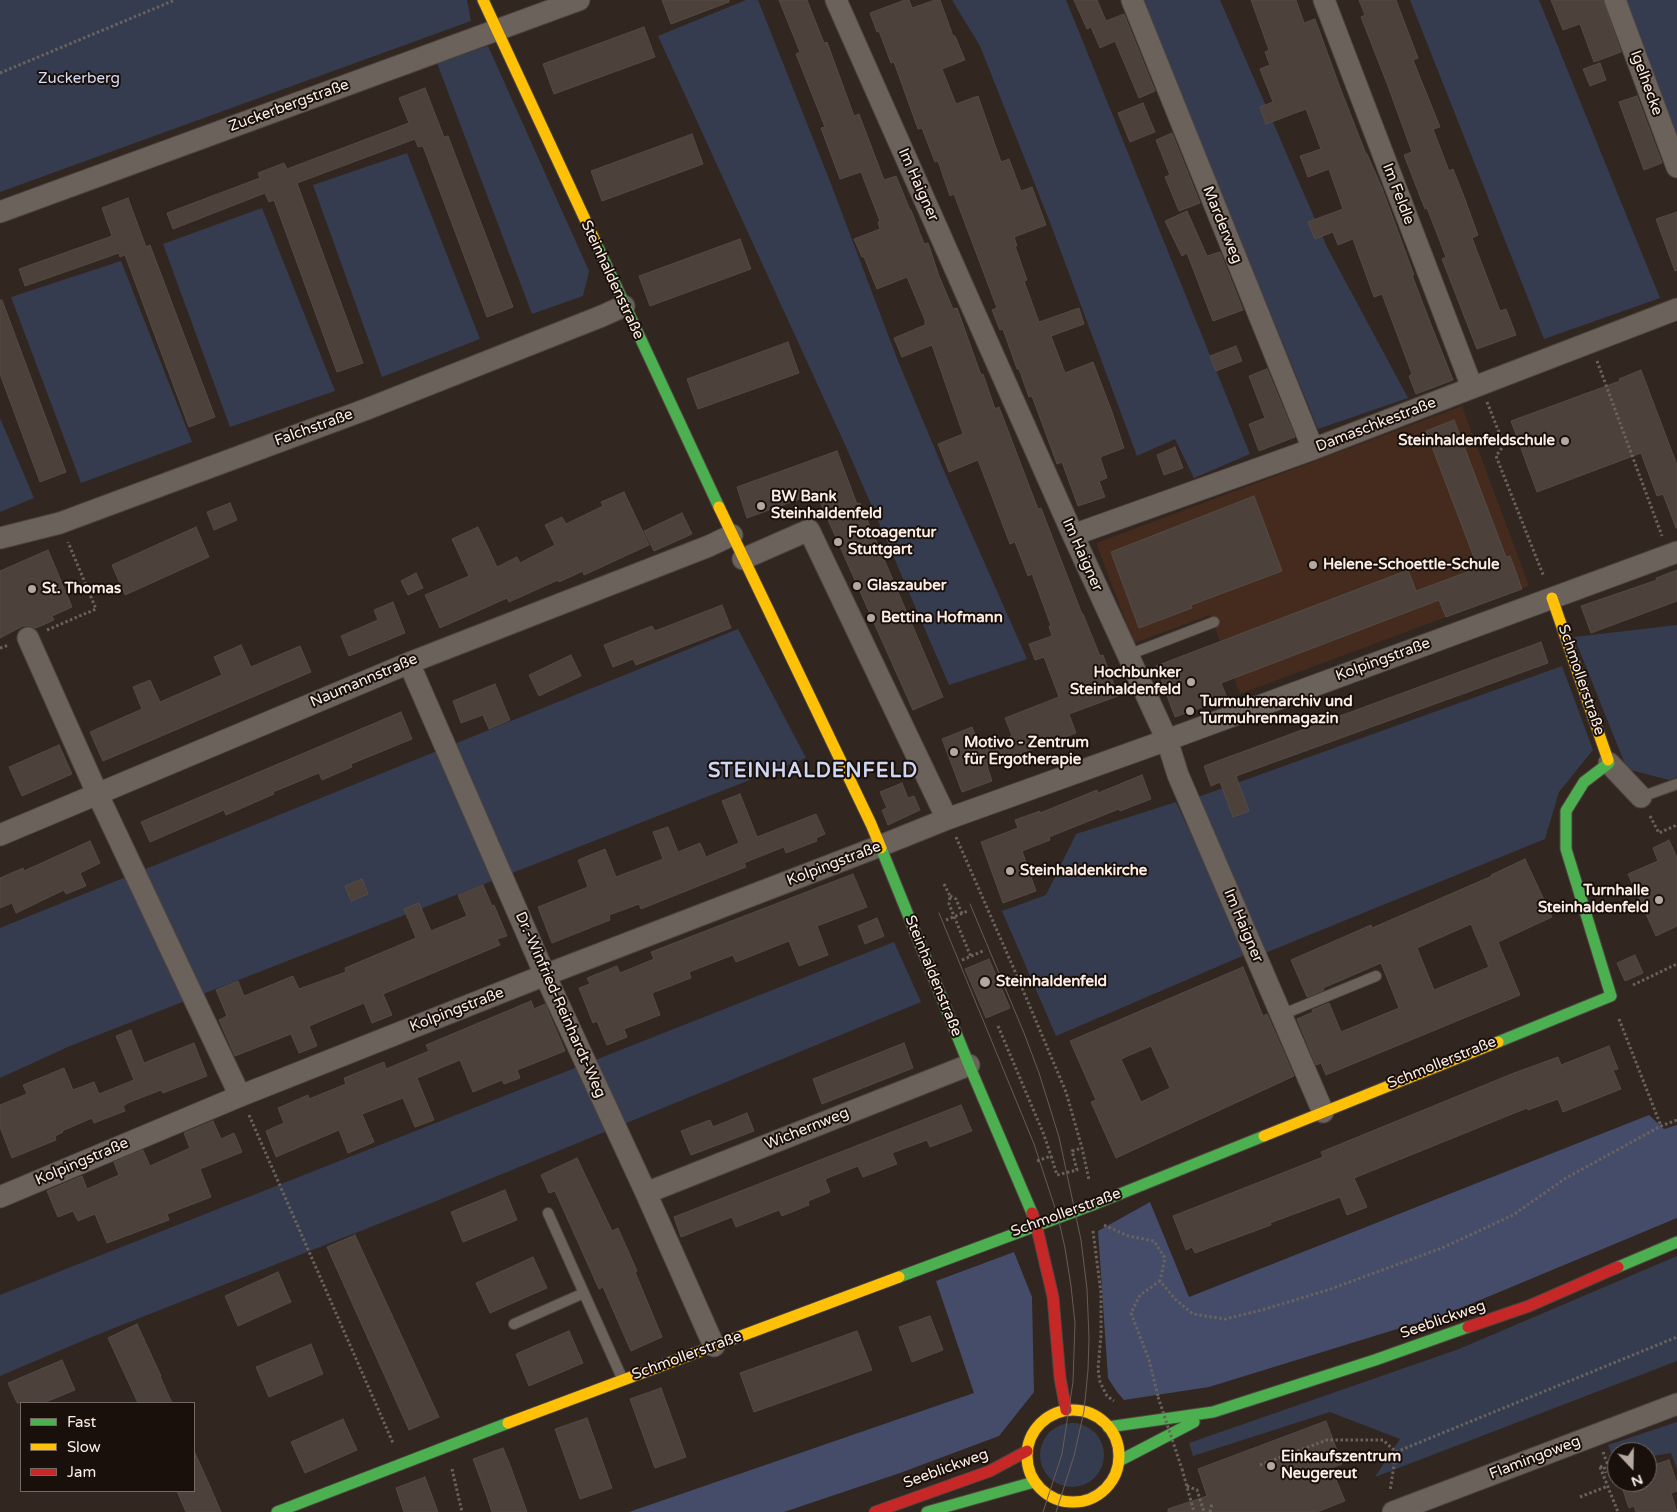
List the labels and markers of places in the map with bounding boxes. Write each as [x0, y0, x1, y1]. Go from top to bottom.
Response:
place label: Steinhaldenfeldschule [1398, 432, 1555, 450]
marker: Steinhaldenfeldschule [1559, 435, 1571, 447]
place label: BW Bank Steinhaldenfeld [771, 488, 882, 523]
marker: BW Bank Steinhaldenfeld [755, 500, 767, 512]
place label: Fotoagentur Stuttgart [848, 524, 936, 559]
marker: Fotoagentur Stuttgart [832, 536, 844, 548]
place label: Helene-Schoettle-Schule [1323, 556, 1499, 574]
marker: Helene-Schoettle-Schule [1307, 559, 1319, 571]
place label: Glaszauber [867, 577, 946, 595]
place label: St. Thomas [42, 580, 121, 598]
marker: Glaszauber [851, 580, 863, 592]
marker: St. Thomas [26, 583, 38, 595]
place label: Bettina Hofmann [881, 609, 1003, 627]
marker: Bettina Hofmann [865, 612, 877, 624]
place label: Hochbunker Steinhaldenfeld [1070, 664, 1181, 699]
marker: Hochbunker Steinhaldenfeld [1185, 676, 1197, 688]
place label: Turmuhrenarchiv und Turmuhrenmagazin [1200, 693, 1353, 728]
marker: Turmuhrenarchiv und Turmuhrenmagazin [1184, 705, 1196, 717]
place label: Motivo - Zentrum für Ergotherapie [964, 734, 1089, 769]
marker: Motivo - Zentrum für Ergotherapie [948, 746, 960, 758]
place label: Steinhaldenkirche [1020, 862, 1147, 880]
marker: Steinhaldenkirche [1004, 865, 1016, 877]
place label: Turnhalle Steinhaldenfeld [1538, 882, 1649, 917]
marker: Turnhalle Steinhaldenfeld [1653, 894, 1665, 906]
place label: Steinhaldenfeld [996, 973, 1107, 991]
marker: Steinhaldenfeld [978, 975, 992, 989]
place label: Einkaufszentrum Neugereut [1281, 1448, 1401, 1483]
marker: Einkaufszentrum Neugereut [1265, 1460, 1277, 1472]

